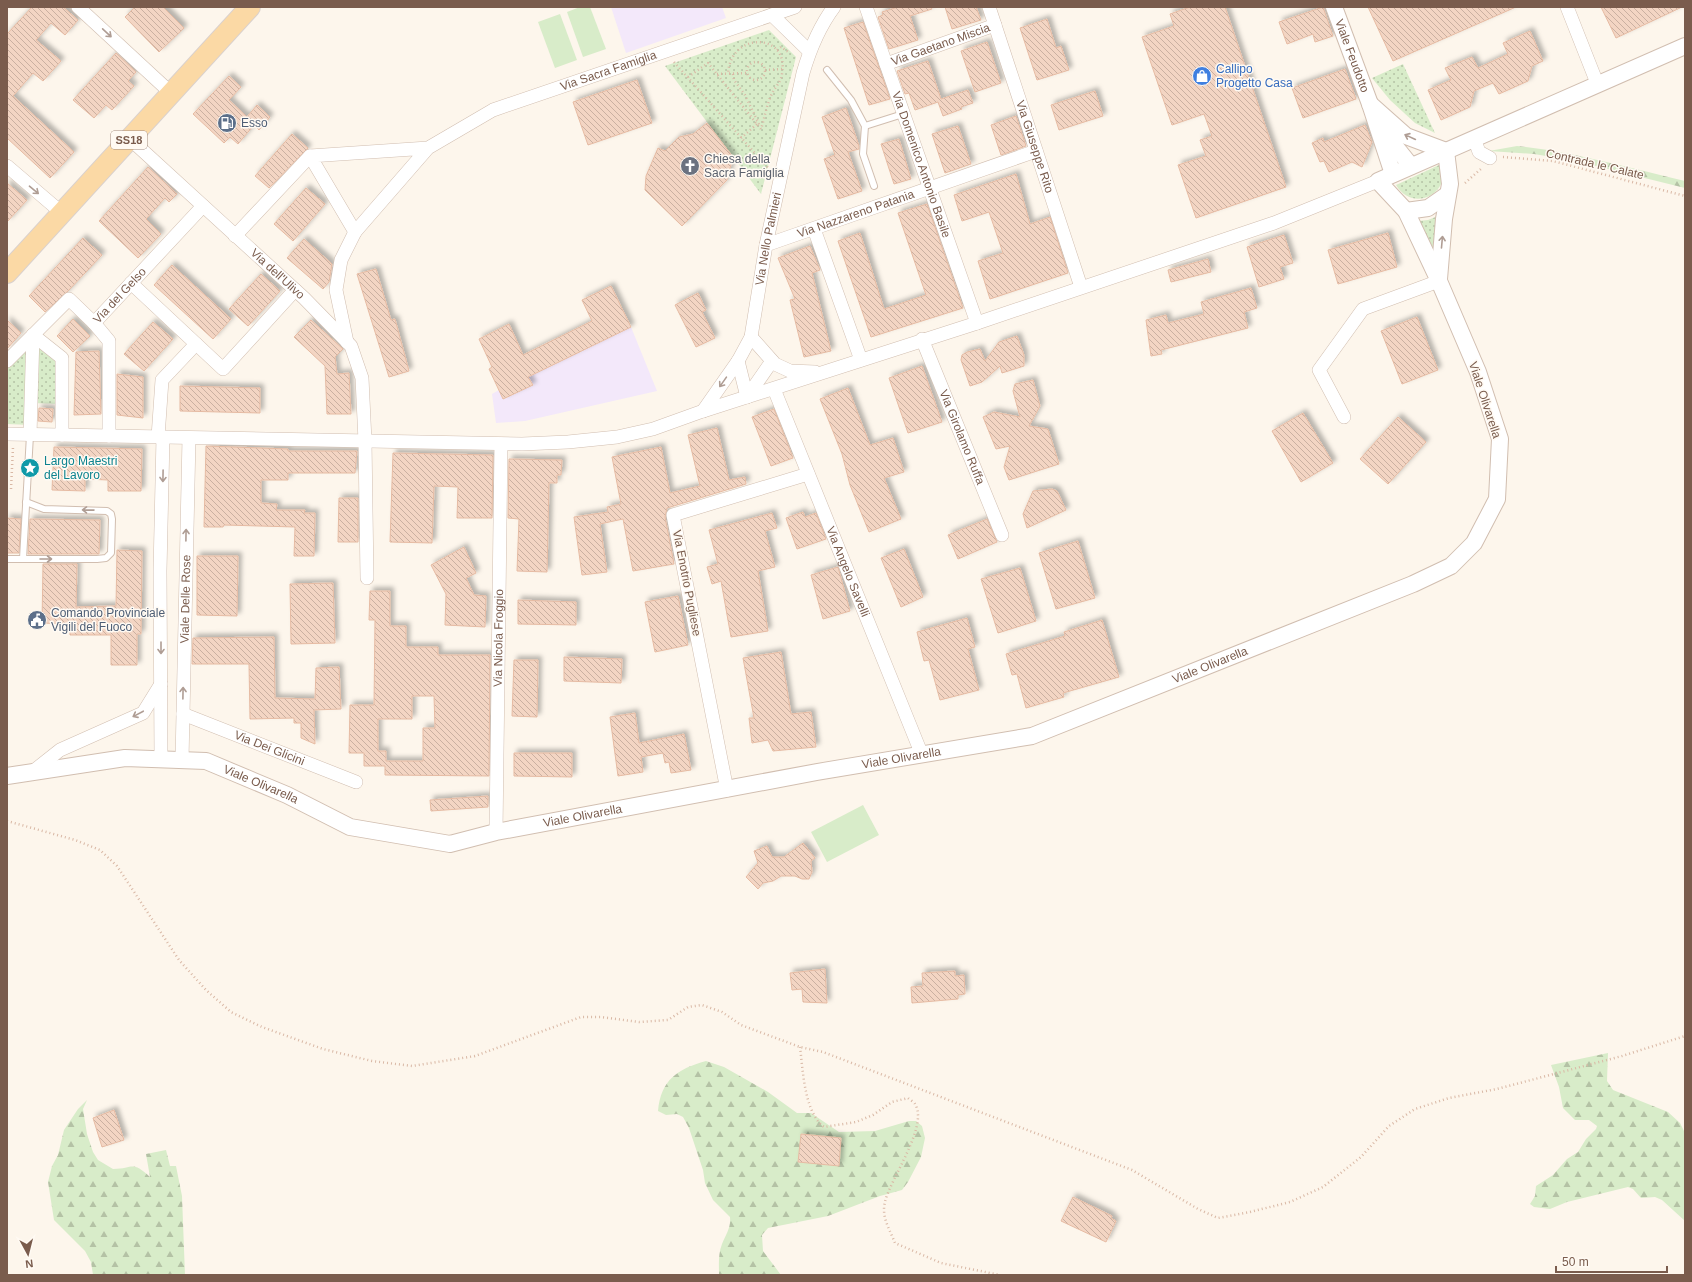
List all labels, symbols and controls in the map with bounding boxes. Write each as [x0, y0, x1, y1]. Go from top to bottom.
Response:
street label: Viale Feudotto [1332, 17, 1372, 95]
street label: Via Gaetano Miscia [889, 20, 992, 69]
one-way arrow [101, 29, 112, 38]
street label: Via Sacra Famiglia [558, 48, 658, 94]
place label: Callipo Progetto Casa [1216, 62, 1293, 90]
shop icon: Callipo Progetto Casa [1191, 65, 1213, 87]
street label: Via Domenico Antonio Basile [889, 90, 954, 240]
street label: Via Giuseppe Rito [1013, 99, 1057, 195]
fuel station icon: Esso [216, 112, 238, 134]
place label: Esso [241, 116, 268, 130]
road number: SS18 [111, 131, 147, 149]
one-way arrow [1404, 133, 1416, 140]
street label: Contrada le Calate [1545, 146, 1646, 182]
place label: Chiesa della Sacra Famiglia [704, 152, 784, 180]
church icon: Chiesa della Sacra Famiglia [679, 155, 701, 177]
one-way arrow [29, 185, 40, 194]
street label: Via Nazzareno Patania [795, 187, 916, 241]
street label: Via Nello Palmieri [753, 191, 784, 286]
one-way arrow [1438, 236, 1445, 249]
street label: Via dell'Ulivo [248, 246, 308, 302]
street label: Via del Gelso [90, 264, 149, 326]
street label: Viale Olivarella [1466, 360, 1504, 440]
one-way arrow [719, 376, 727, 387]
street label: Via Girolamo Ruffa [936, 388, 988, 487]
place label: Largo Maestri del Lavoro [44, 454, 117, 482]
place icon: Largo Maestri del Lavoro [19, 457, 41, 479]
one-way arrow [159, 469, 166, 482]
one-way arrow [82, 506, 95, 514]
street label: Via Angelo Savelli [823, 525, 872, 619]
one-way arrow [183, 529, 190, 542]
street label: Via Enotrio Pugliese [670, 529, 704, 638]
street label: Viale Delle Rose [178, 554, 193, 644]
one-way arrow [39, 555, 52, 563]
street label: Via Nicola Froggio [491, 589, 506, 687]
place label: Comando Provinciale Vigili del Fuoco [51, 606, 165, 634]
public building icon: Comando Provinciale Vigili del Fuoco [26, 609, 48, 631]
one-way arrow [157, 641, 165, 654]
street label: Viale Olivarella [1170, 644, 1250, 686]
one-way arrow [179, 687, 187, 700]
one-way arrow [132, 711, 144, 718]
street label: Via Dei Glicini [232, 728, 307, 768]
street label: Viale Olivarella [861, 744, 942, 771]
street label: Viale Olivarella [221, 762, 301, 807]
street label: Viale Olivarella [542, 802, 623, 830]
north arrow [8, 1234, 48, 1274]
scale bar [1556, 1248, 1667, 1274]
text: 50 m [1562, 1255, 1589, 1269]
text: N [24, 1257, 34, 1270]

